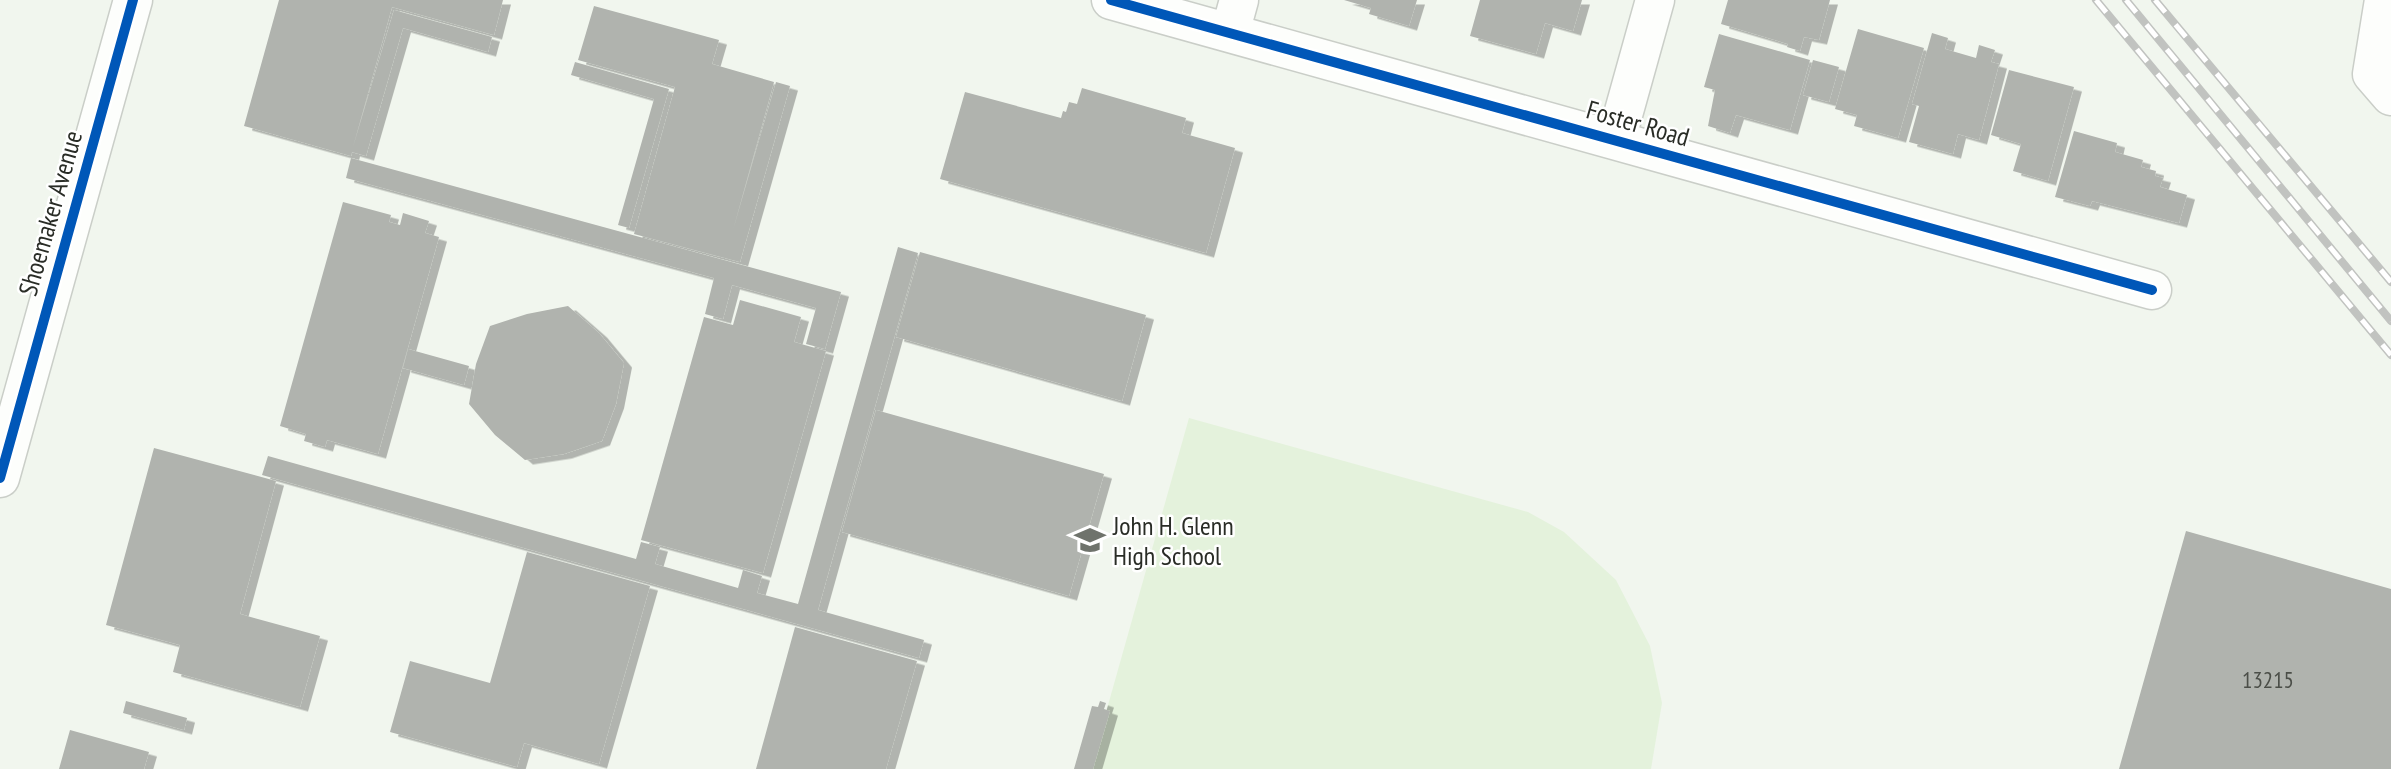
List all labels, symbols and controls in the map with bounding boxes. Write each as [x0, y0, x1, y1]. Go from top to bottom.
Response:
street label: Foster Road [1583, 93, 1693, 153]
street label: Shoemaker Avenue [11, 127, 89, 299]
place label: John H. Glenn High School [1112, 509, 1234, 572]
school or university icon: John H. Glenn High School [1073, 523, 1107, 557]
house number: 13215 [2242, 665, 2294, 694]

